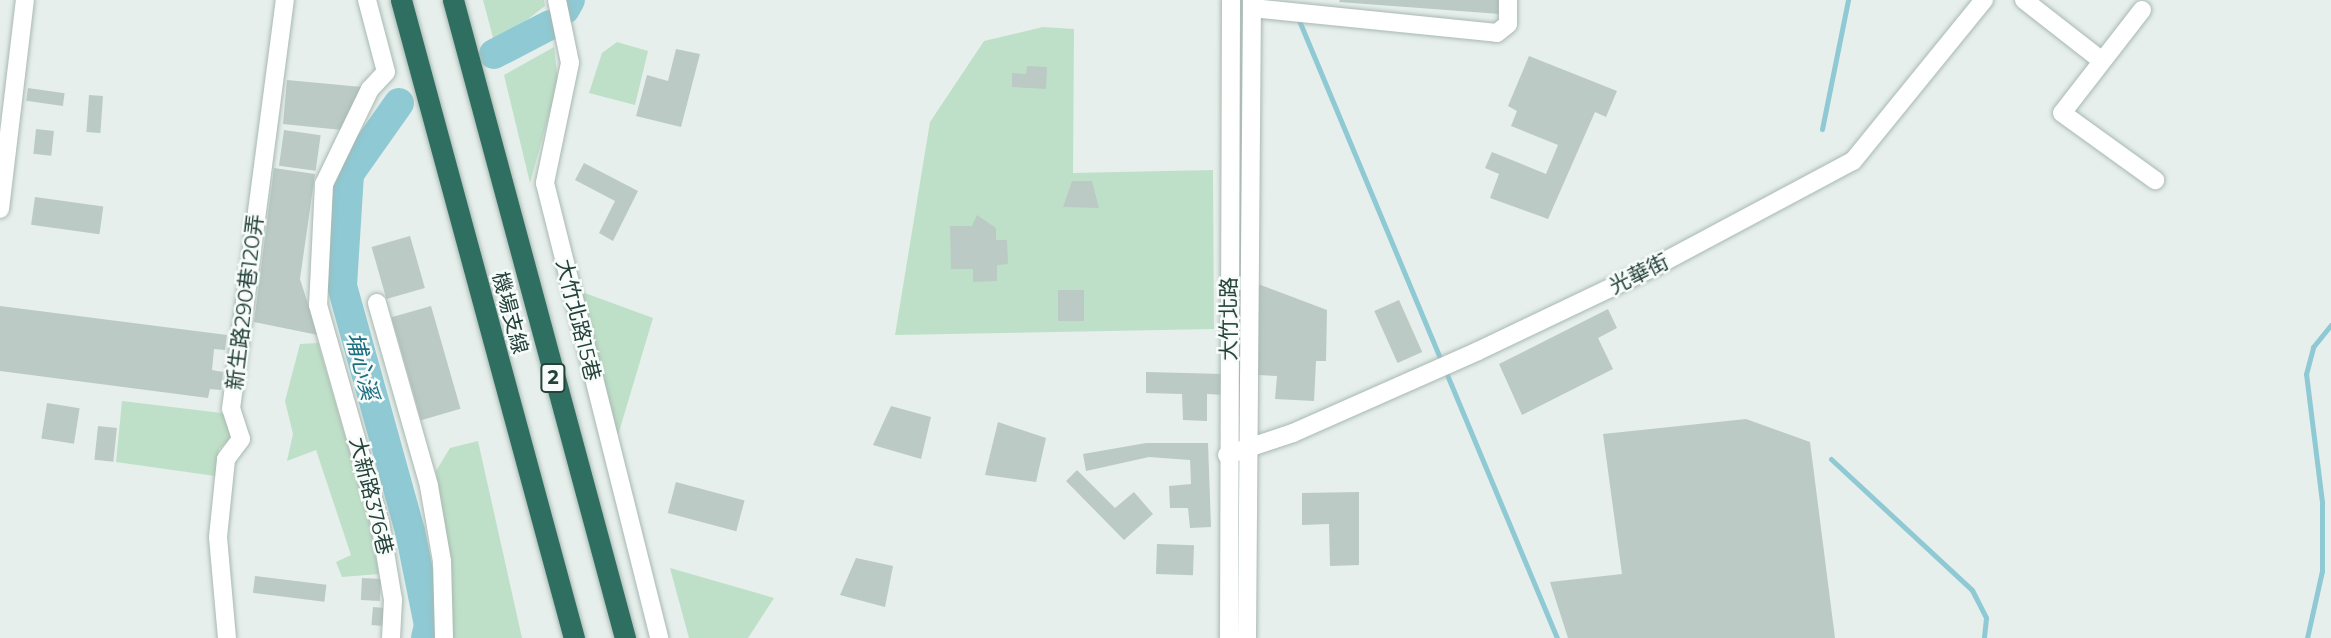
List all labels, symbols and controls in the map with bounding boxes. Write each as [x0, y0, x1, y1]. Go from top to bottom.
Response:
street label: 新生路290巷120弄 [222, 213, 268, 391]
street label: 光華街 [1605, 249, 1673, 299]
street label: 大竹北路15巷 [551, 257, 605, 383]
street label: 機場支線 [487, 269, 533, 357]
street label: 大竹北路 [1216, 277, 1242, 361]
water label: 埔心溪 [340, 329, 384, 403]
road number: 2 [539, 362, 567, 394]
street label: 大新路376巷 [344, 435, 398, 557]

